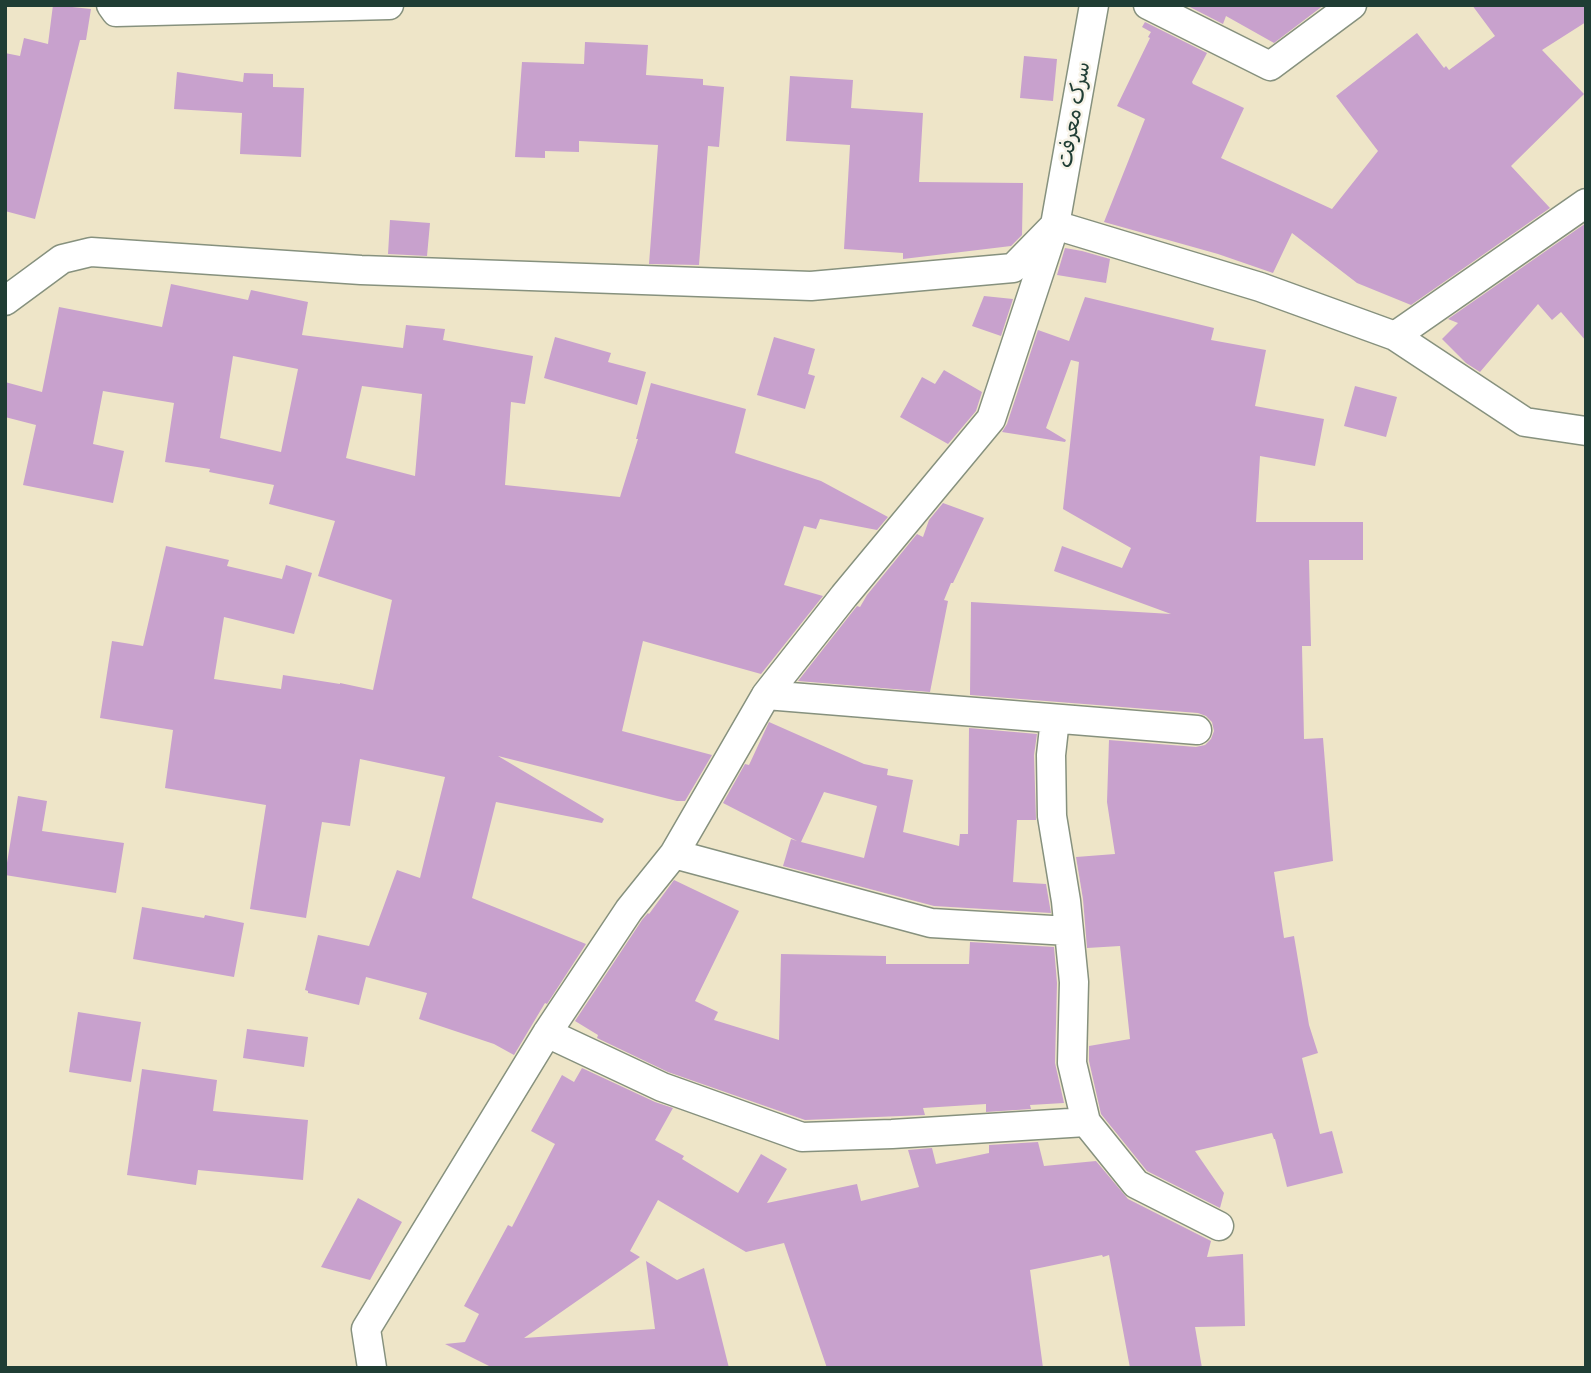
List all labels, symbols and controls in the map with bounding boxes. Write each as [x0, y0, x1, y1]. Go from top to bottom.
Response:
street label: سرک معرفت [1053, 60, 1097, 170]

